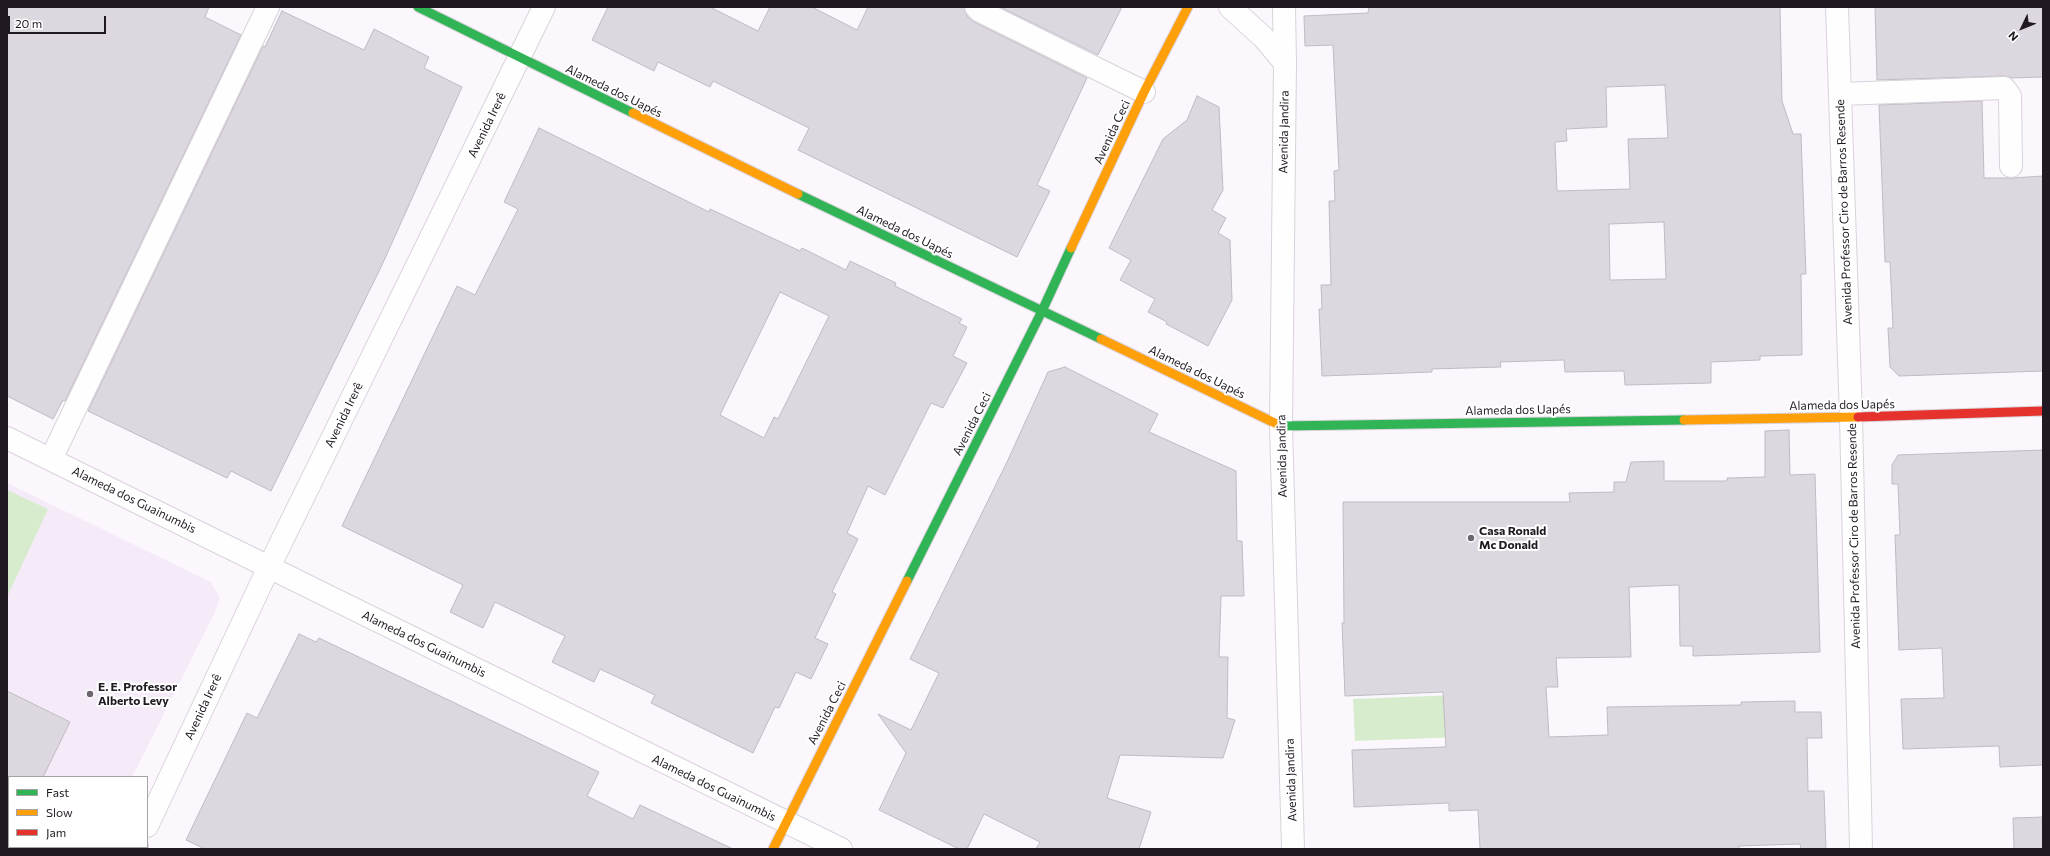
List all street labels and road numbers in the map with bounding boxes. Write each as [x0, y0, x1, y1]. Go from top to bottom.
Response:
street label: Alameda dos Uapés [563, 61, 665, 121]
street label: Avenida Irerê [465, 90, 509, 160]
street label: Avenida Jandira [1276, 90, 1292, 174]
street label: Avenida Ceci [1091, 98, 1133, 166]
street label: Avenida Professor Ciro de Barros Resende [1833, 99, 1855, 325]
street label: Alameda dos Uapés [854, 202, 956, 262]
street label: Alameda dos Uapés [1146, 342, 1248, 402]
street label: Avenida Irerê [322, 380, 366, 450]
street label: Avenida Ceci [950, 390, 994, 458]
street label: Alameda dos Uapés [1789, 397, 1895, 413]
street label: Alameda dos Uapés [1465, 402, 1571, 418]
street label: Avenida Jandira [1274, 414, 1290, 498]
street label: Avenida Professor Ciro de Barros Resende [1845, 423, 1863, 649]
street label: Alameda dos Guainumbis [70, 464, 198, 536]
street label: Alameda dos Guainumbis [360, 608, 488, 680]
street label: Avenida Irerê [182, 672, 224, 742]
street label: Avenida Ceci [805, 679, 849, 747]
street label: Avenida Jandira [1282, 738, 1300, 822]
street label: Alameda dos Guainumbis [650, 752, 778, 824]

